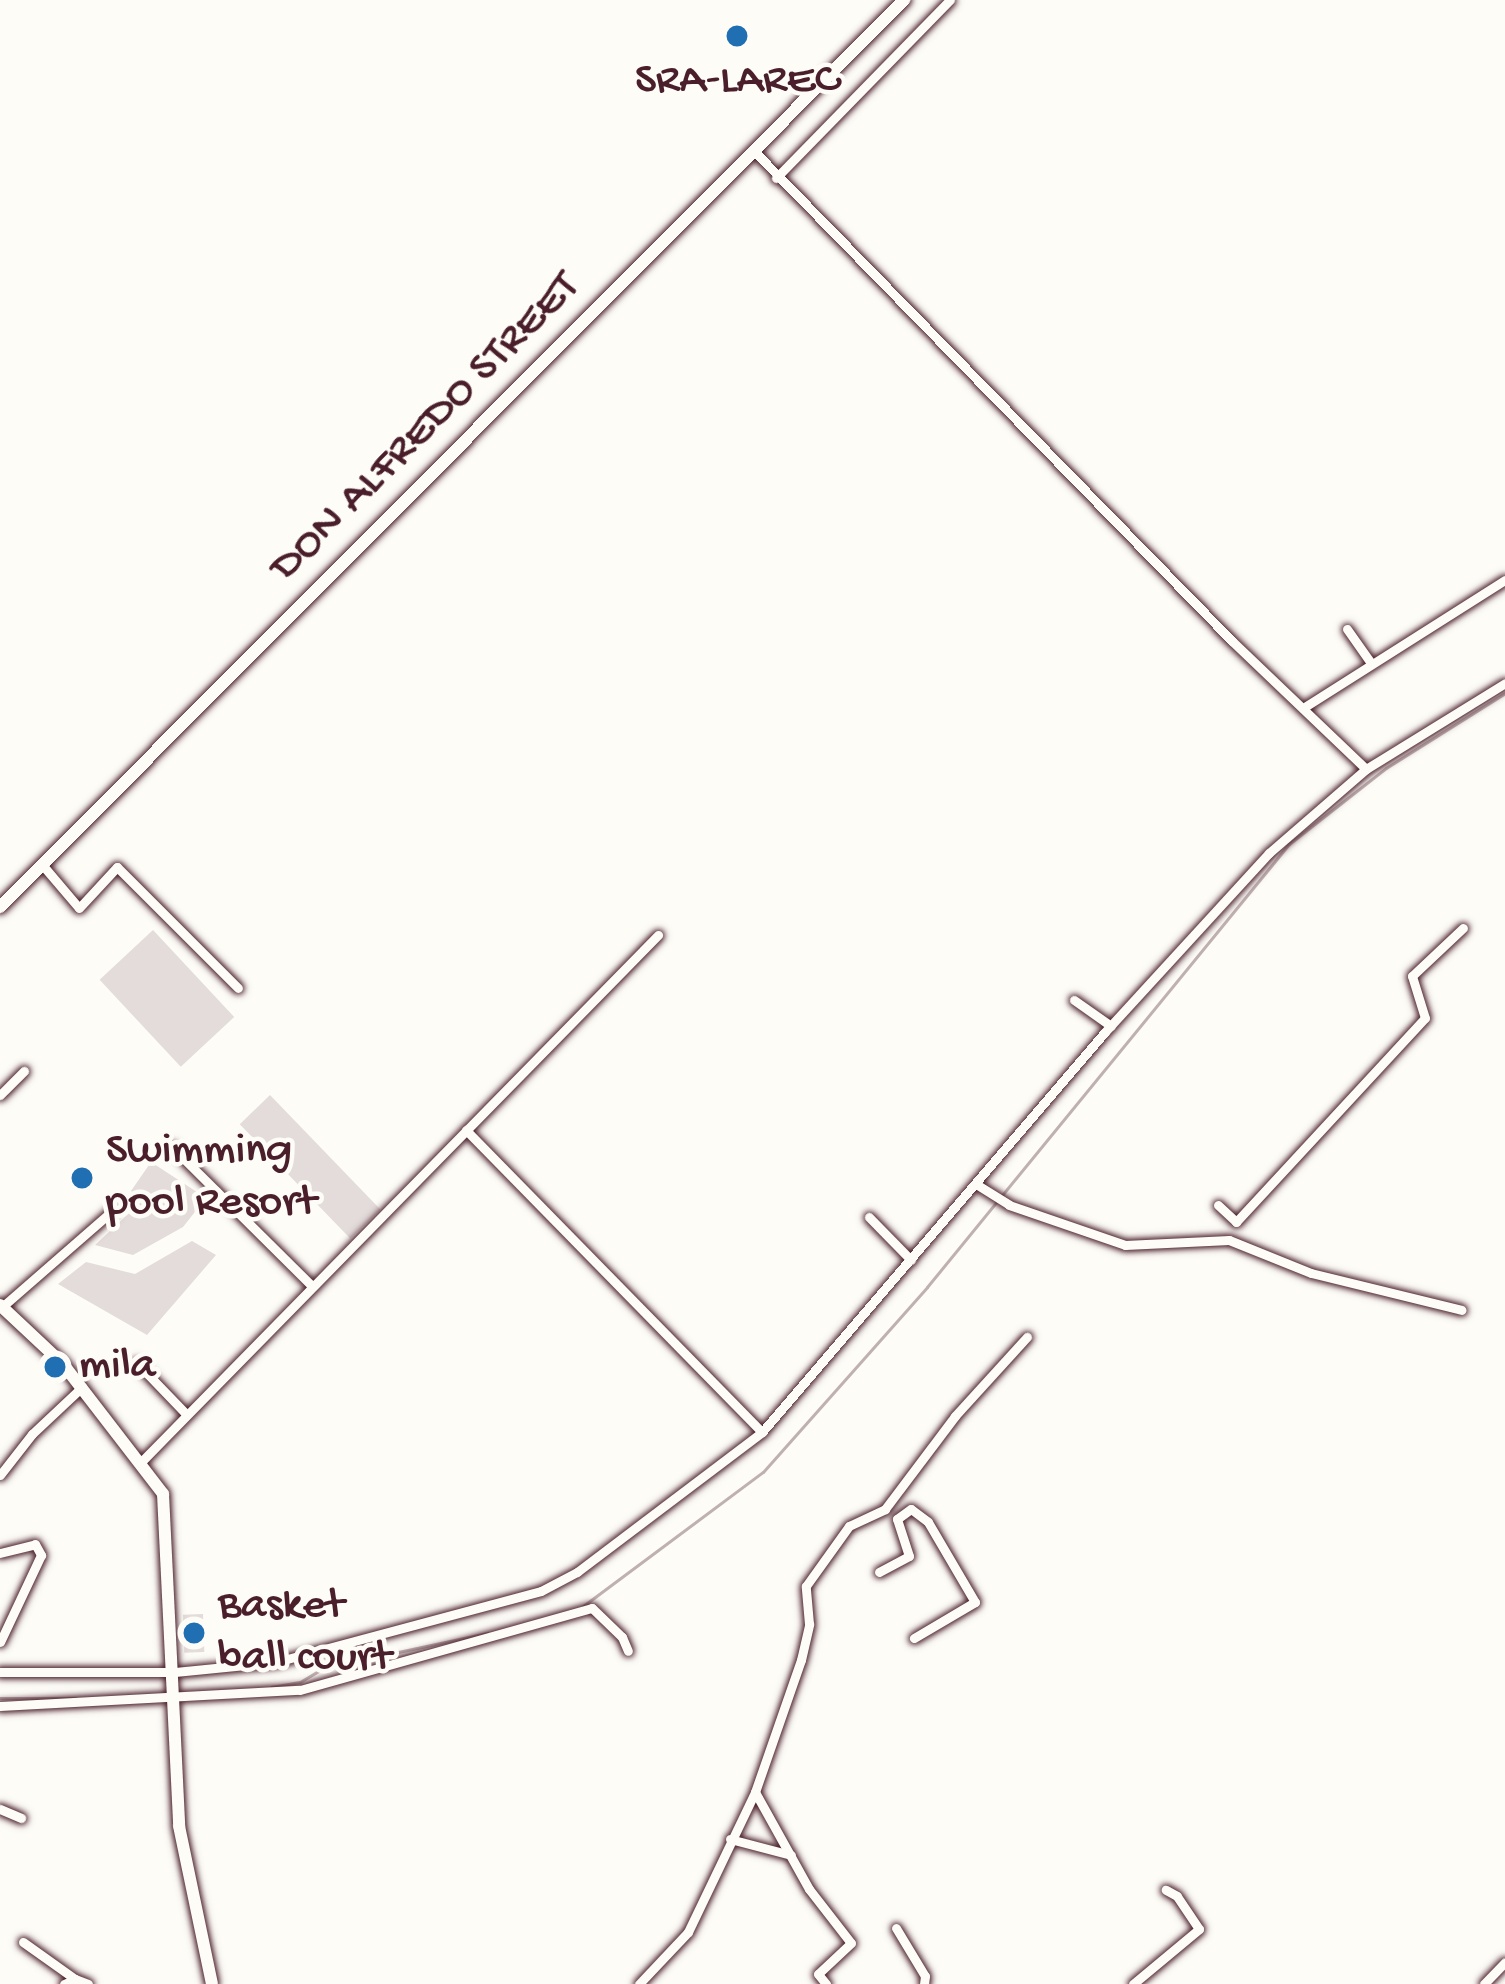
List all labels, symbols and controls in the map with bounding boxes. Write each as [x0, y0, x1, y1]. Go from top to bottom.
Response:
marker: SRA-LAREC [724, 23, 750, 49]
place label: SRA-LAREC [635, 55, 839, 109]
street label: DON ALFREDO STREET [260, 262, 592, 594]
place label: Swimming pool Resort [106, 1125, 316, 1231]
marker: Swimming pool Resort [69, 1165, 95, 1191]
place label: mila [79, 1340, 156, 1394]
marker: mila [42, 1354, 68, 1380]
place label: Basket ball court [218, 1580, 391, 1686]
marker: Basket ball court [181, 1620, 207, 1646]

